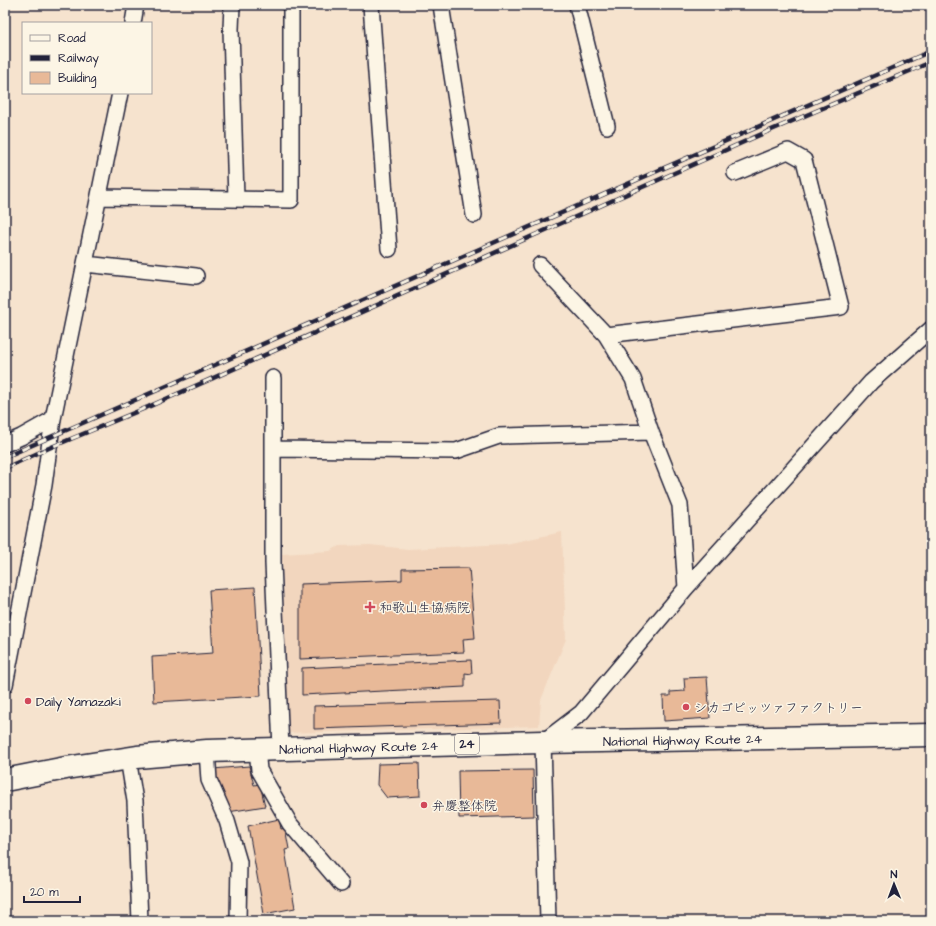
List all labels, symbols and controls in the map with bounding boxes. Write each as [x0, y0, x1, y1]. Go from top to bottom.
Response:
legend [22, 22, 152, 94]
text: Road [58, 30, 86, 47]
text: Railway [58, 50, 99, 68]
text: Building [58, 70, 96, 88]
place label: 和歌山生協病院 [379, 599, 470, 617]
marker: 和歌山生協病院 [364, 601, 376, 613]
place label: Daily Yamazaki [36, 693, 121, 712]
marker: Daily Yamazaki [23, 696, 33, 706]
place label: シカゴピッツァファクトリー [694, 699, 863, 717]
marker: シカゴピッツァファクトリー [681, 702, 691, 712]
street label: National Highway Route 24 [603, 730, 763, 751]
road number: 24 [455, 734, 479, 754]
street label: National Highway Route 24 [279, 737, 439, 759]
place label: 弁慶整体院 [432, 797, 497, 815]
marker: 弁慶整体院 [419, 800, 429, 810]
north arrow [874, 864, 914, 904]
text: N [890, 867, 898, 882]
scale bar [24, 878, 80, 904]
text: 20 m [30, 884, 59, 901]

